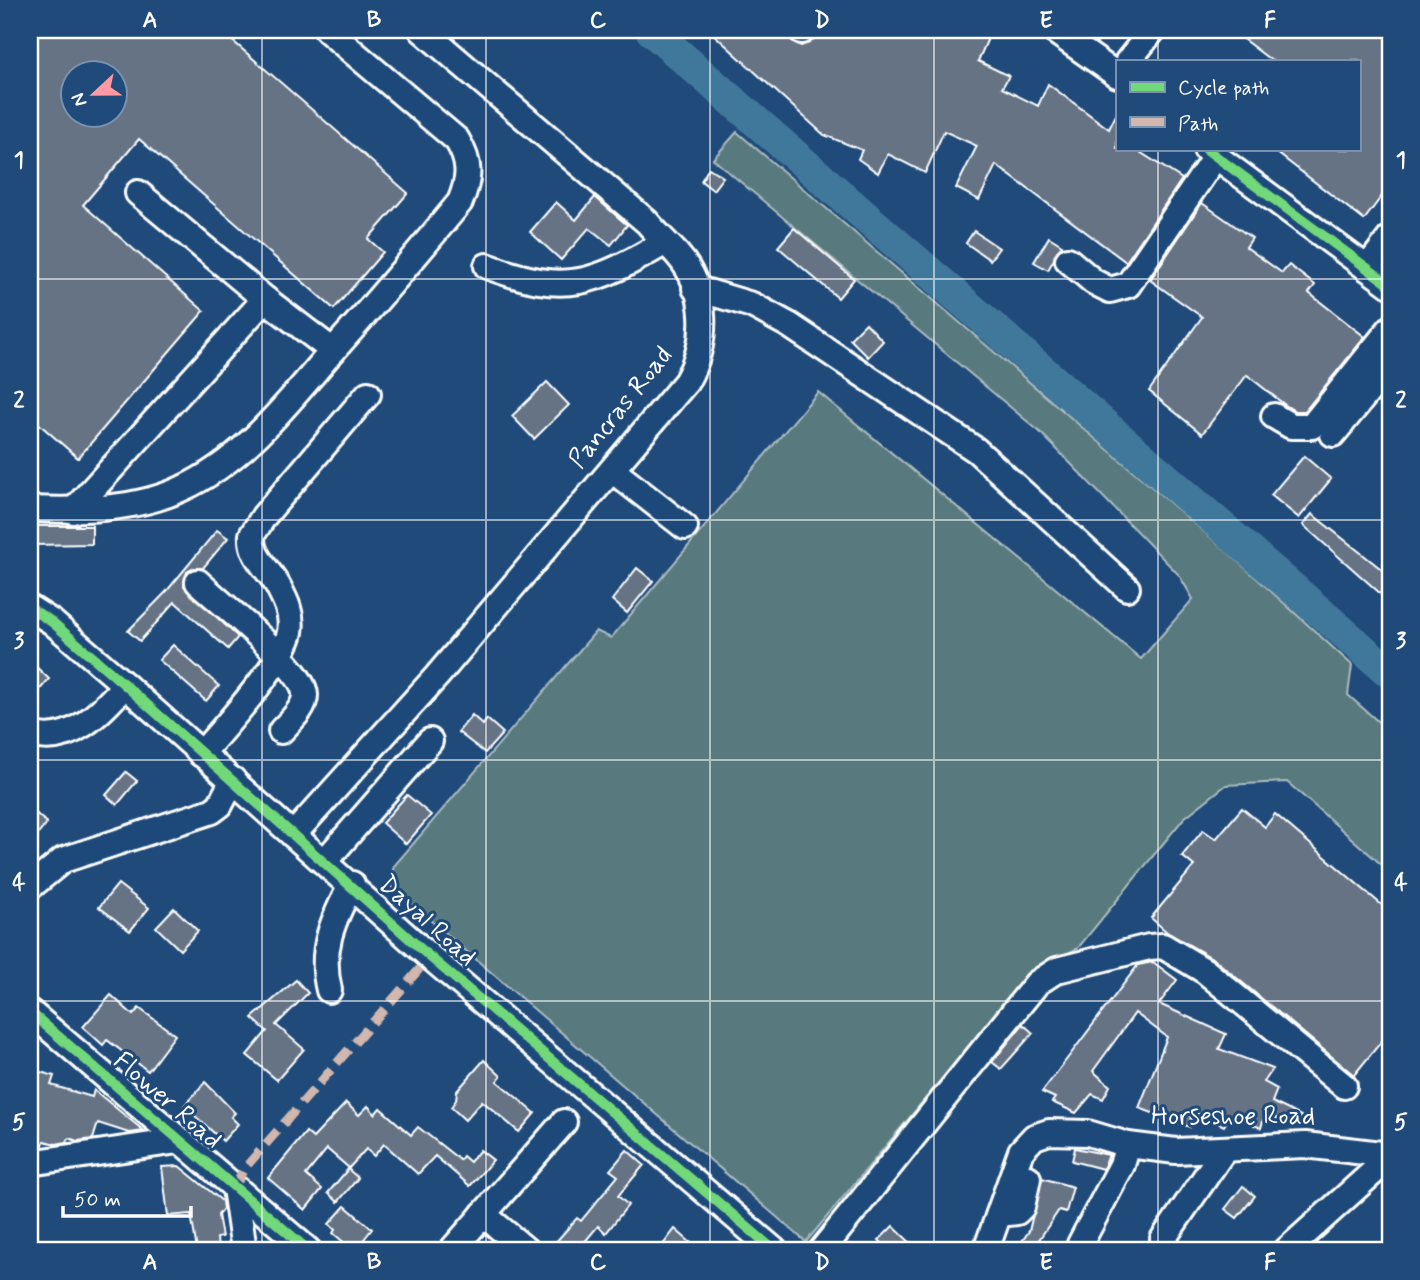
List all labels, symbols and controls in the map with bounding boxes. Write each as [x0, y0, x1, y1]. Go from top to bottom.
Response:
text: A [142, 6, 158, 36]
text: B [367, 6, 382, 36]
text: C [590, 6, 607, 36]
text: D [814, 6, 830, 36]
text: E [1039, 6, 1053, 36]
text: F [1264, 6, 1276, 36]
north arrow [60, 60, 130, 130]
legend [1116, 60, 1360, 150]
text: Cycle path [1178, 74, 1269, 102]
text: N [66, 89, 94, 110]
text: Path [1178, 110, 1218, 138]
text: 1 [14, 146, 24, 176]
text: 1 [1396, 146, 1406, 176]
street label: Pancras Road [561, 340, 681, 476]
text: 2 [13, 386, 25, 416]
text: 2 [1395, 386, 1407, 416]
text: 3 [14, 627, 25, 657]
text: 3 [1396, 627, 1407, 657]
text: 4 [12, 868, 26, 898]
street label: Dayal Road [371, 868, 483, 974]
text: 4 [1394, 868, 1408, 898]
street label: Flower Road [106, 1045, 228, 1157]
street label: Horseshoe Road [1151, 1100, 1315, 1134]
text: 5 [12, 1108, 26, 1138]
text: 5 [1394, 1108, 1408, 1138]
scale bar [63, 1175, 191, 1219]
text: 50 m [74, 1186, 121, 1214]
text: A [142, 1248, 158, 1278]
text: B [367, 1248, 382, 1278]
text: C [590, 1248, 607, 1278]
text: D [814, 1248, 830, 1278]
text: E [1039, 1248, 1053, 1278]
text: F [1264, 1248, 1276, 1278]

